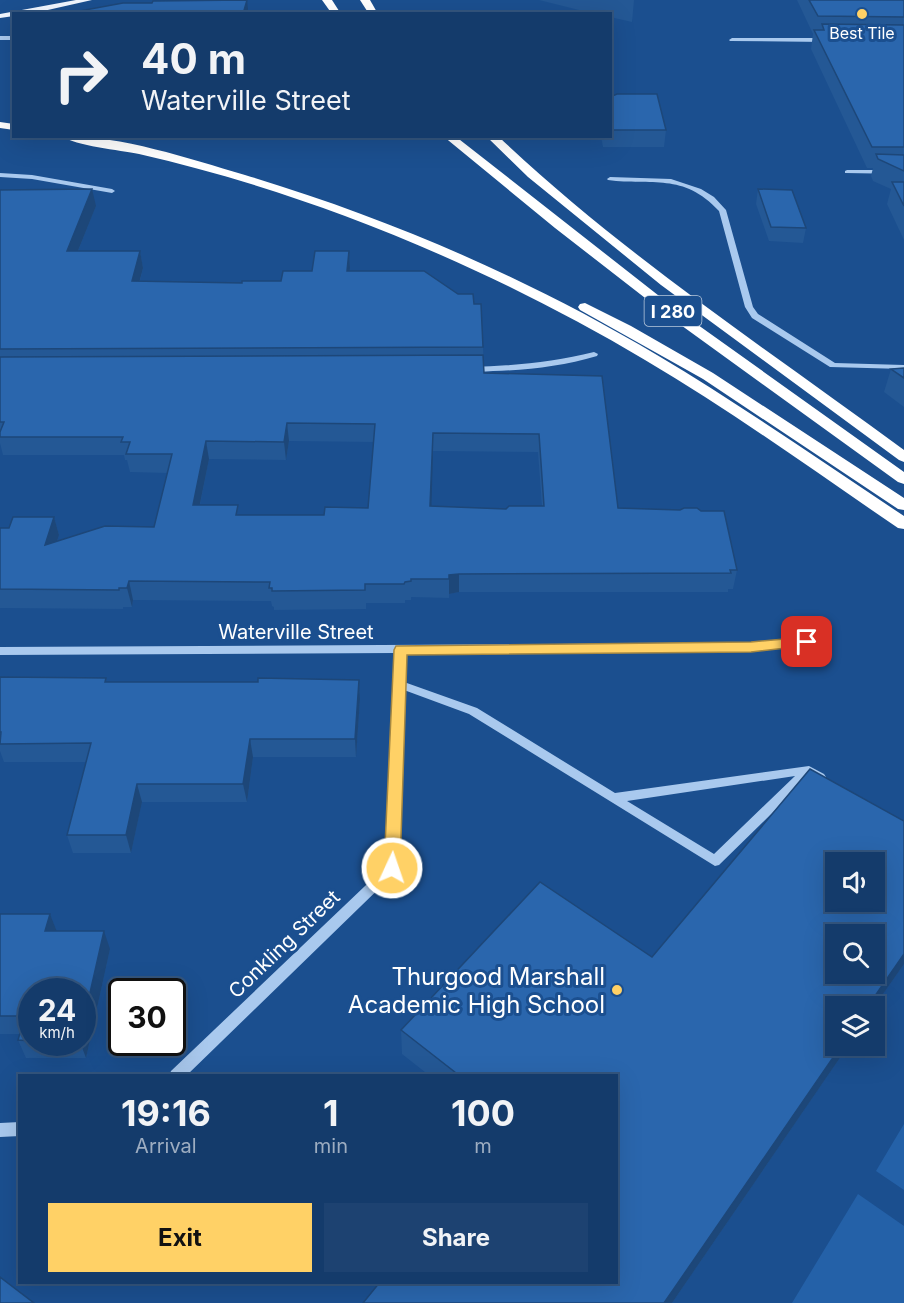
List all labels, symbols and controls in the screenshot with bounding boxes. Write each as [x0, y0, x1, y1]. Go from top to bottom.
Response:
marker: Best Tile [855, 7, 869, 21]
place label: Best Tile [829, 23, 895, 43]
text: 40 m [141, 33, 246, 84]
icon: right [42, 36, 120, 114]
text: Waterville Street [141, 84, 351, 117]
road number: I 280 [644, 296, 702, 326]
pin [781, 616, 832, 667]
street label: Waterville Street [218, 620, 374, 644]
icon: arrive [790, 625, 823, 658]
position arrow [360, 836, 424, 900]
map controls [825, 852, 885, 1056]
button: sound [825, 852, 885, 912]
street label: Conkling Street [223, 885, 345, 1003]
button: search [825, 924, 885, 984]
place label: Thurgood Marshall Academic High School [348, 962, 605, 1019]
speed limit sign: 30 [108, 978, 186, 1056]
marker: Thurgood Marshall Academic High School [610, 983, 624, 997]
text: 24 [38, 992, 76, 1028]
button: layers [825, 996, 885, 1056]
text: km/h [39, 1023, 75, 1042]
text: 19:16 [121, 1091, 211, 1135]
text: 1 [323, 1091, 339, 1135]
text: 100 [451, 1091, 515, 1135]
text: Arrival [135, 1134, 197, 1158]
text: min [314, 1134, 348, 1158]
text: m [474, 1134, 492, 1158]
button: Exit [48, 1203, 312, 1272]
button: Share [324, 1203, 588, 1272]

